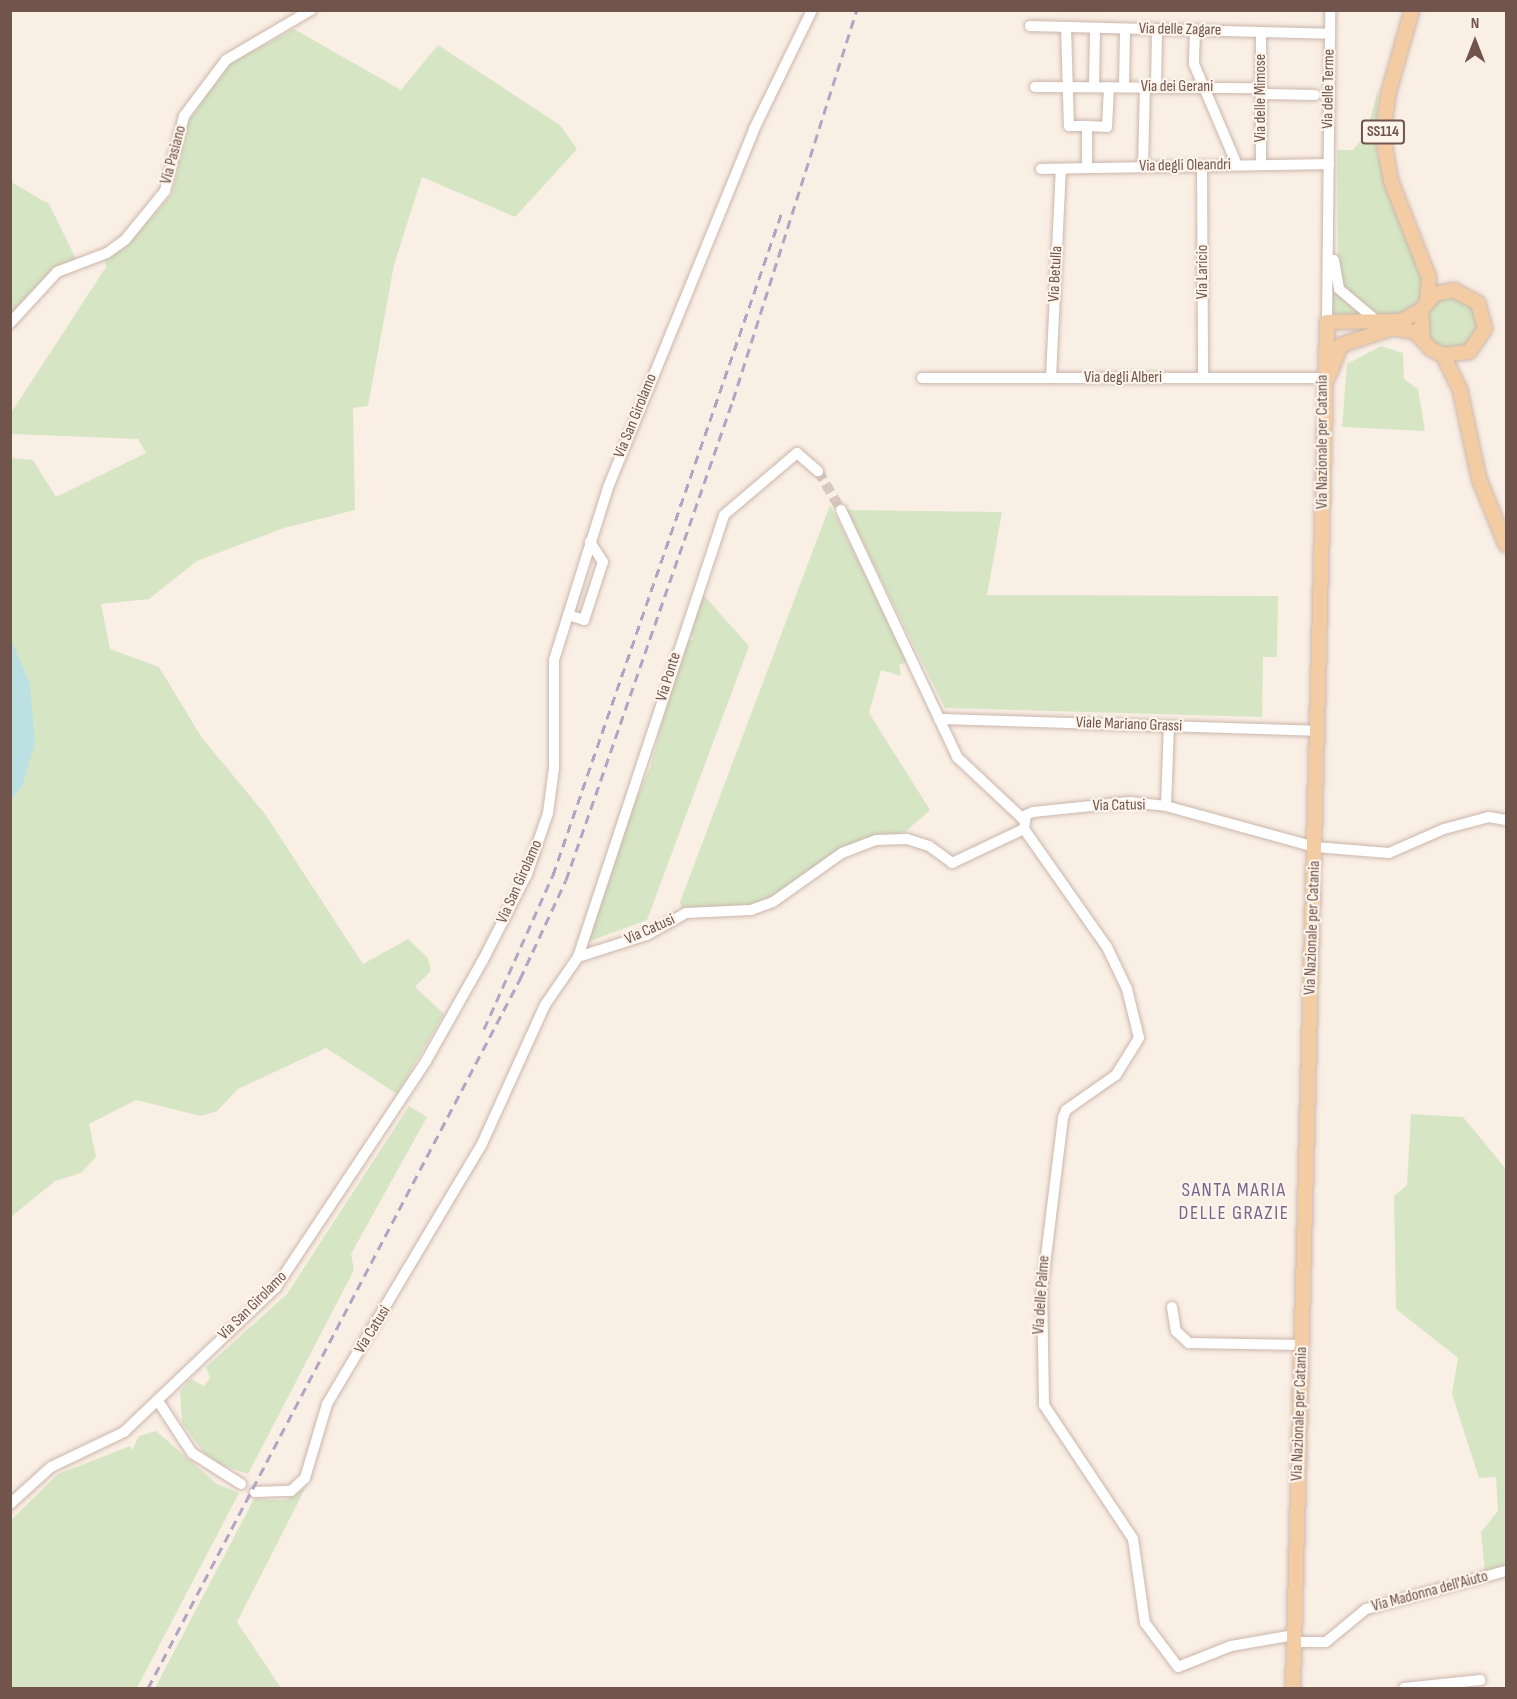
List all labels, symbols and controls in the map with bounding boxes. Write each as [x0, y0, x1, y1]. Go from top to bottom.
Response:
north arrow [1445, 12, 1505, 72]
text: N [1471, 14, 1479, 33]
street label: Via delle Zagare [1139, 20, 1221, 40]
street label: Via delle Terme [1319, 49, 1339, 129]
street label: Via delle Mimose [1251, 54, 1271, 142]
street label: Via dei Gerani [1141, 77, 1213, 97]
road number: SS114 [1360, 120, 1406, 144]
street label: Via Pasiano [157, 124, 191, 186]
street label: Via degli Oleandri [1139, 156, 1231, 176]
street label: Via Laricio [1193, 245, 1213, 299]
street label: Via Betulla [1045, 246, 1067, 302]
street label: Via degli Alberi [1084, 368, 1162, 388]
street label: Via San Girolamo [610, 371, 662, 461]
street label: Via Nazionale per Catania [1313, 375, 1333, 509]
street label: Via Ponte [652, 650, 686, 704]
street label: Viale Mariano Grassi [1075, 714, 1183, 736]
street label: Via Catusi [1092, 796, 1146, 816]
street label: Via San Girolamo [493, 837, 547, 927]
street label: Via Nazionale per Catania [1301, 861, 1325, 995]
street label: Via Catusi [622, 910, 678, 950]
district label: SANTA MARIA DELLE GRAZIE [1179, 1179, 1289, 1226]
street label: Via delle Palme [1030, 1255, 1054, 1335]
street label: Via San Girolamo [215, 1268, 291, 1344]
street label: Via Catusi [351, 1303, 395, 1357]
street label: Via Nazionale per Catania [1288, 1347, 1312, 1481]
street label: Via Madonna dell'Aiuto [1370, 1567, 1490, 1617]

